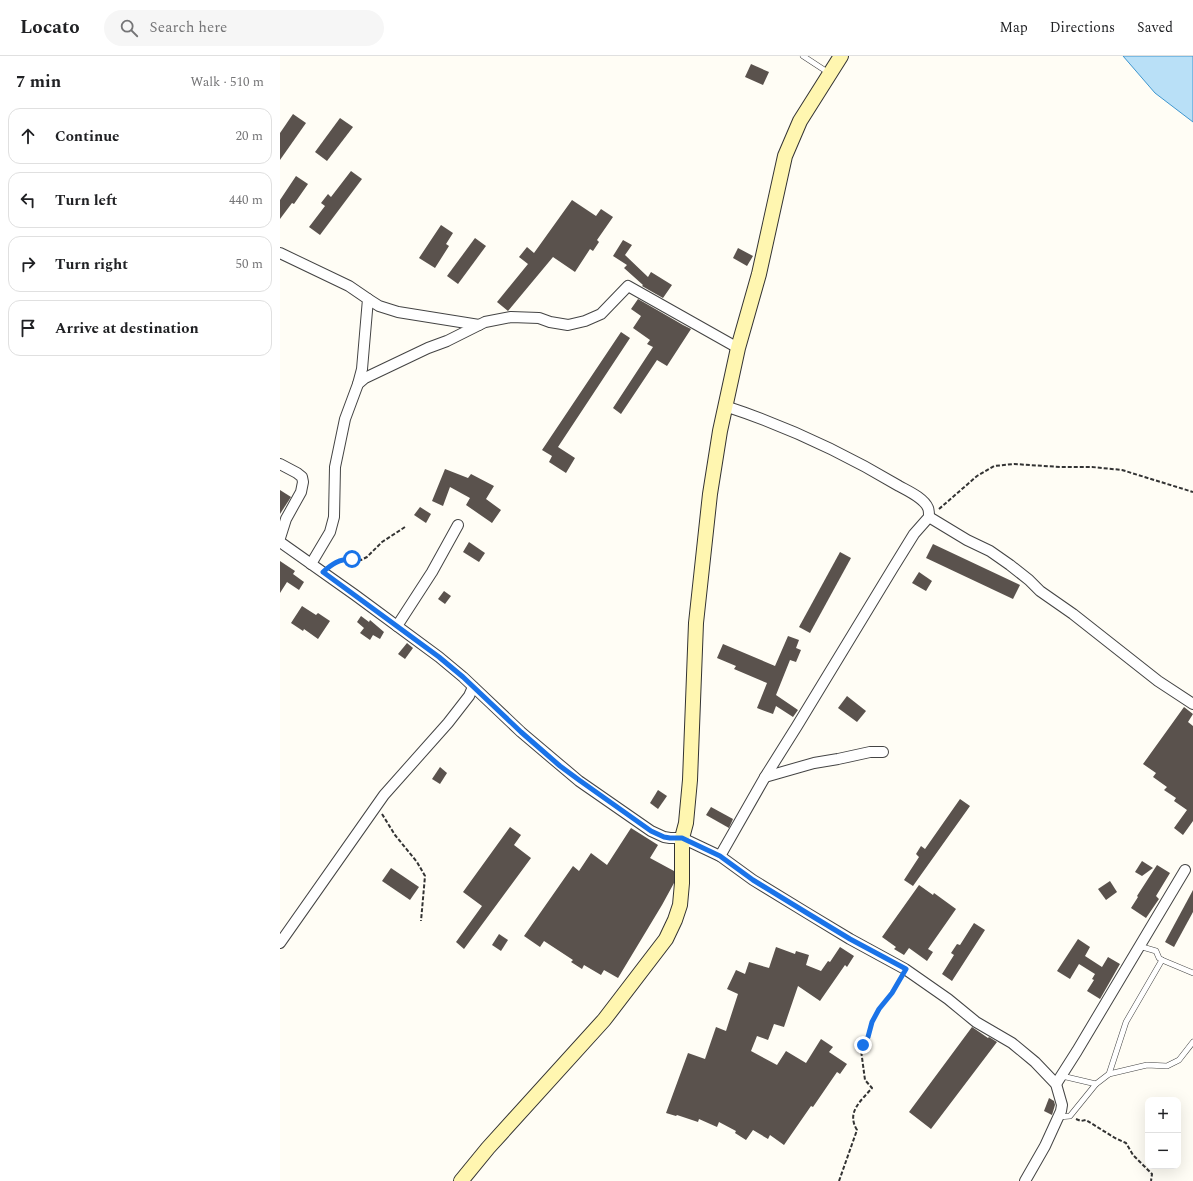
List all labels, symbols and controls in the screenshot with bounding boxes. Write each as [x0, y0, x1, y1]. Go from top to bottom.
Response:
search box [104, 10, 384, 46]
text: Locato [20, 13, 80, 42]
text: Search here [150, 16, 227, 39]
icon: search [118, 17, 140, 39]
text: Map [1000, 17, 1028, 38]
text: Directions [1050, 17, 1115, 38]
text: Saved [1137, 17, 1173, 38]
text: 7 min [16, 69, 61, 95]
text: Walk · 510 m [190, 72, 264, 92]
icon: ahead [17, 125, 39, 147]
text: Continue [55, 125, 120, 148]
text: 20 m [236, 126, 263, 146]
icon: left [17, 189, 39, 211]
text: Turn left [55, 189, 117, 212]
text: 440 m [229, 190, 263, 210]
icon: right [17, 253, 39, 275]
text: Turn right [55, 253, 128, 276]
text: 50 m [236, 254, 263, 274]
icon: arrive [17, 317, 39, 339]
text: Arrive at destination [55, 317, 199, 340]
route start [343, 550, 361, 568]
route end [854, 1036, 872, 1054]
map controls [1145, 1097, 1181, 1169]
button: + [1145, 1097, 1181, 1133]
button: − [1145, 1133, 1181, 1169]

